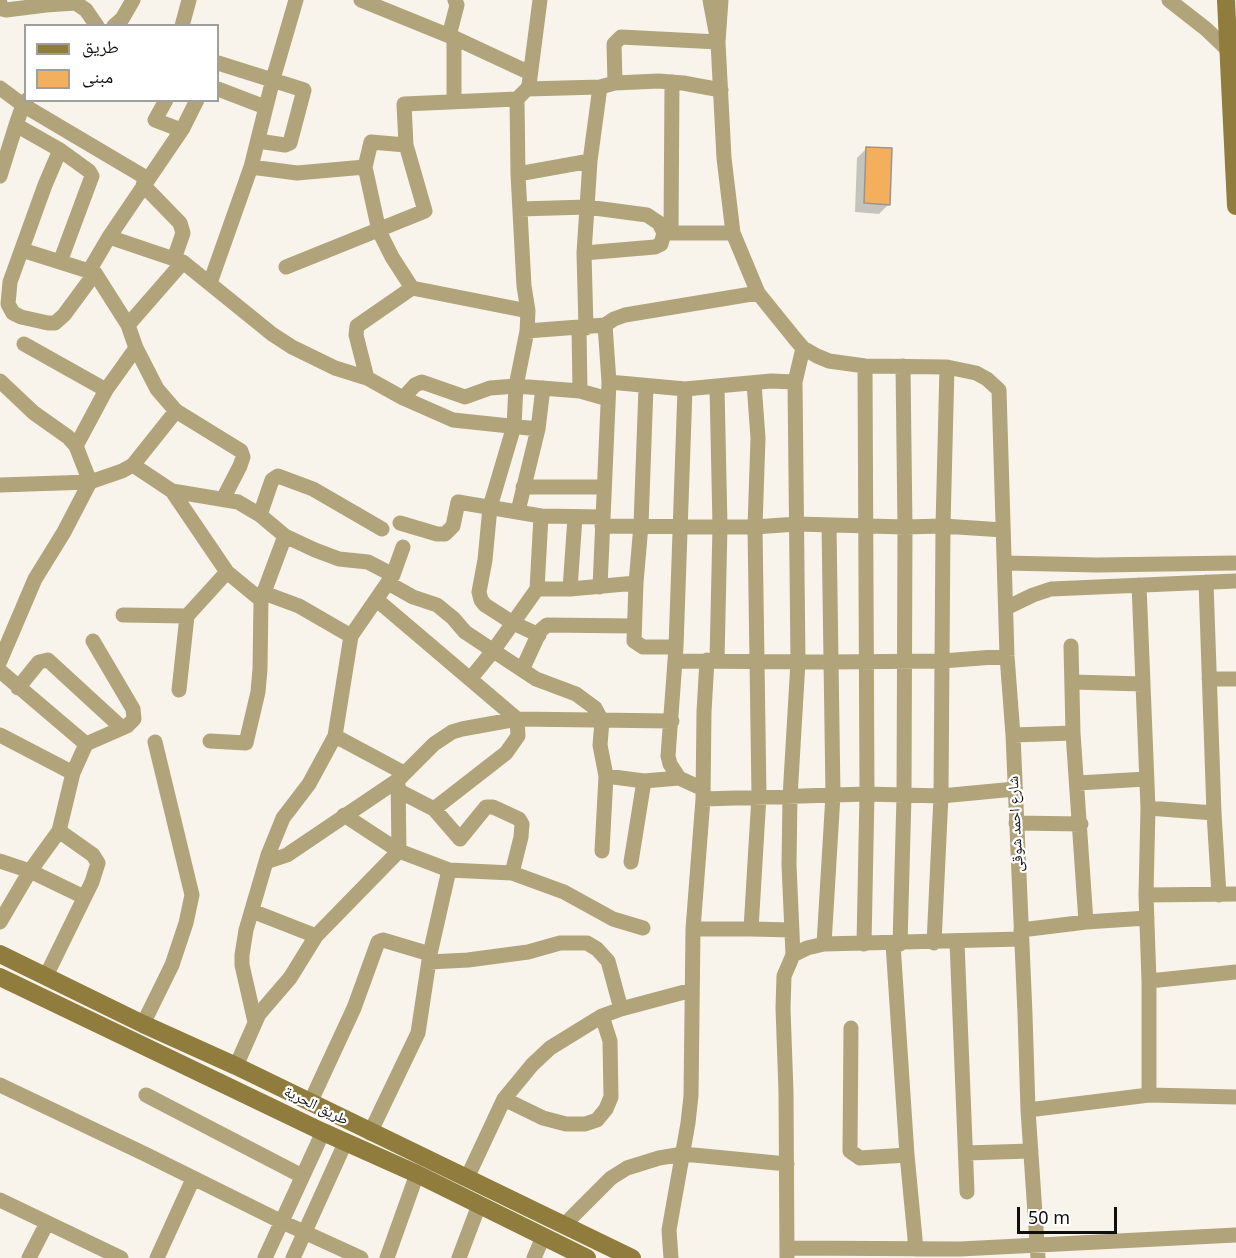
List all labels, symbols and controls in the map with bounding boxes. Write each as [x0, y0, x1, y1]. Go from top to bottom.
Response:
legend [24, 24, 219, 102]
text: طريق [82, 34, 119, 58]
text: مبنى [82, 64, 113, 88]
street label: شارع احمد شوقى [1004, 775, 1028, 873]
street label: طريق الحرية [281, 1083, 351, 1129]
scale bar [1020, 1195, 1120, 1233]
text: 50 m [1028, 1205, 1070, 1229]

